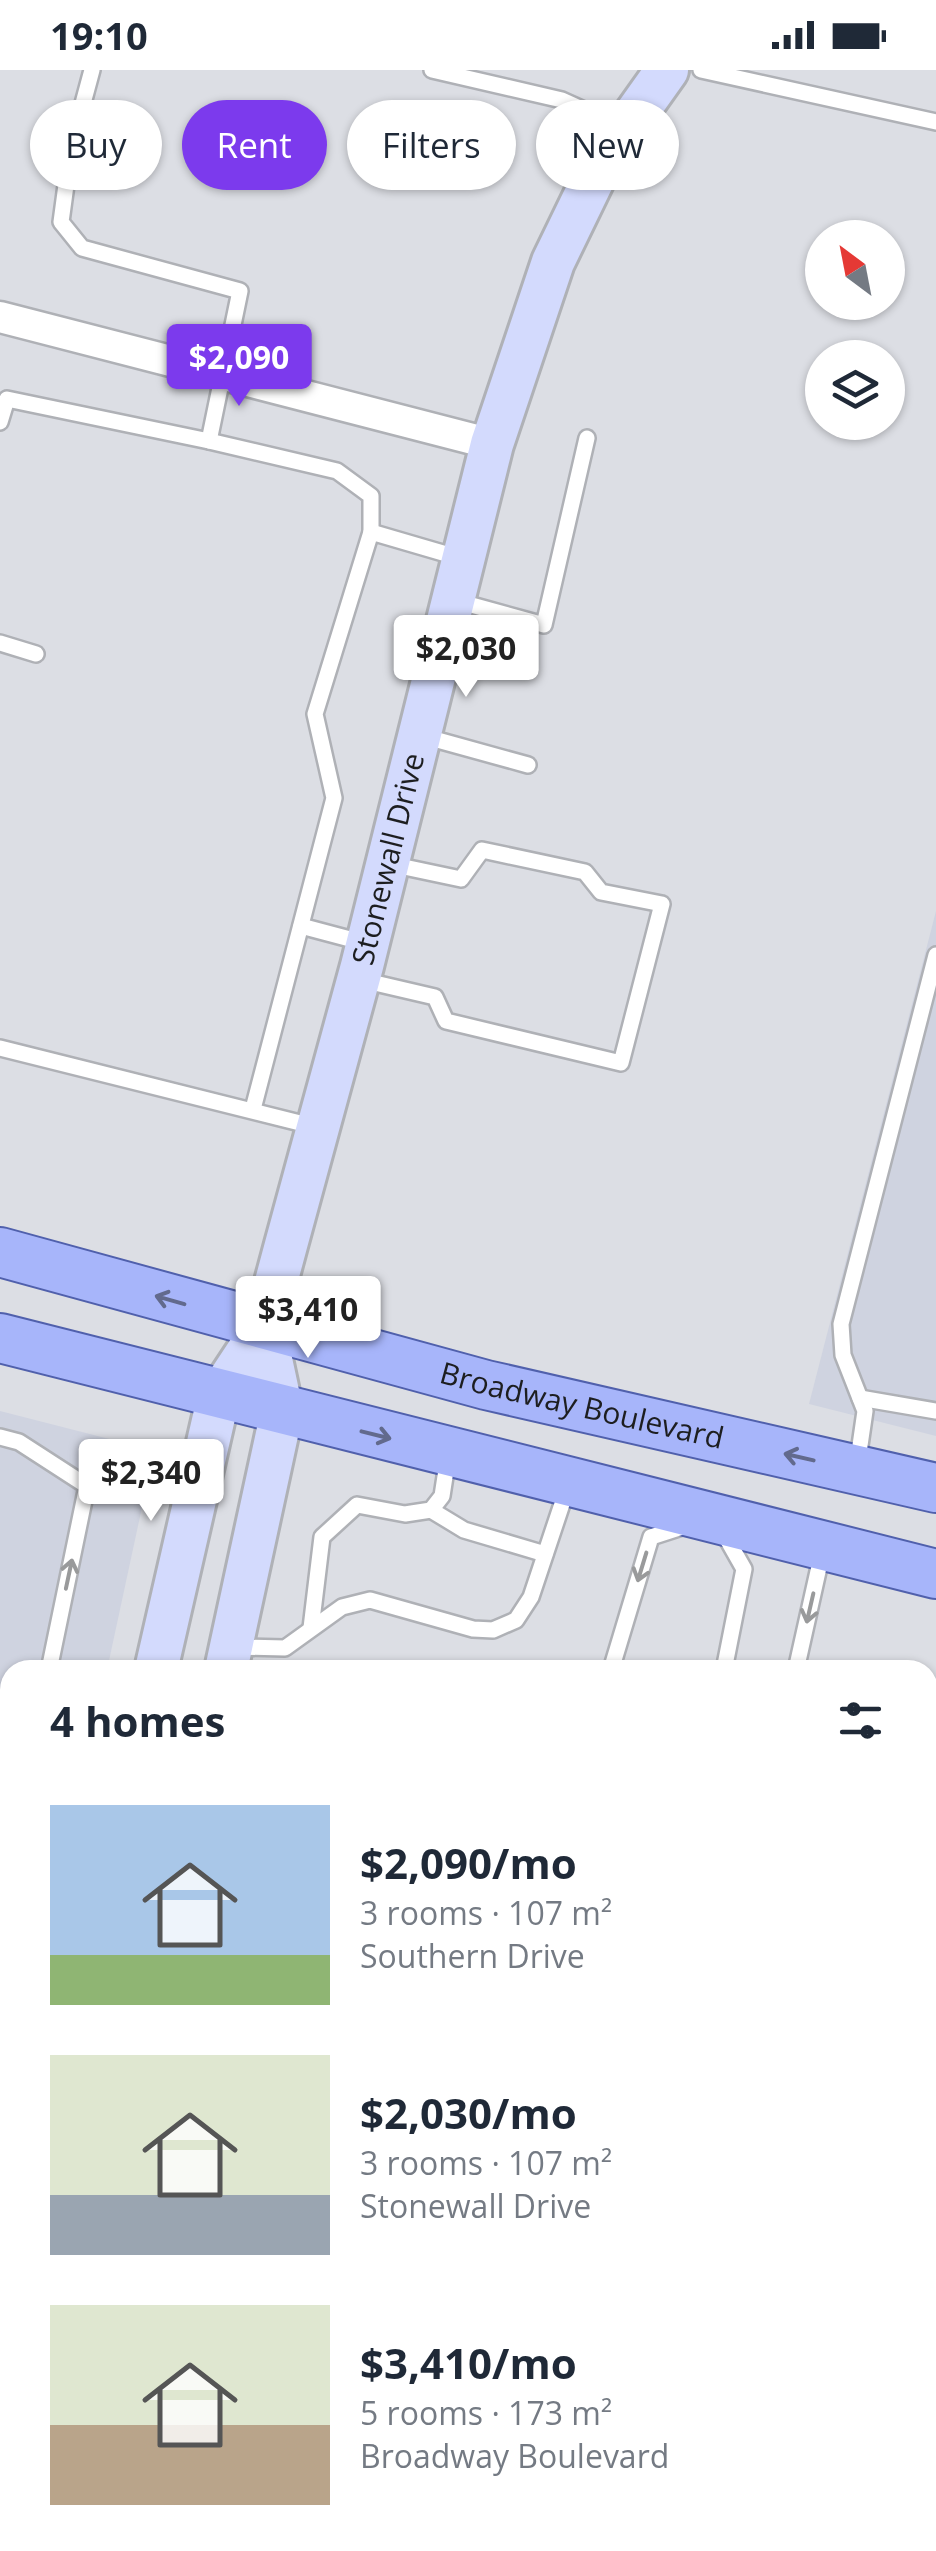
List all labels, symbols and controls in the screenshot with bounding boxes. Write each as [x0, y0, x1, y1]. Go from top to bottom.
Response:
text: 19:10 [50, 9, 148, 61]
chip: Buy [30, 100, 162, 190]
chip: Rent [182, 100, 327, 190]
chip: Filters [347, 100, 516, 190]
chip: New [536, 100, 679, 190]
north arrow [805, 220, 905, 320]
map controls [805, 220, 905, 440]
pin: $2,090 [158, 324, 320, 409]
text: $2,090 [189, 335, 289, 378]
button: layers [805, 340, 905, 440]
pin: $2,030 [385, 615, 547, 700]
text: $2,030 [416, 626, 516, 669]
street label: Stonewall Drive [341, 748, 433, 969]
pin: $3,410 [227, 1276, 389, 1361]
text: $3,410 [258, 1287, 358, 1330]
one-way arrow [155, 1290, 186, 1308]
street label: Broadway Boulevard [436, 1351, 728, 1458]
one-way arrow [360, 1427, 392, 1445]
pin: $2,340 [70, 1439, 232, 1524]
one-way arrow [784, 1447, 816, 1465]
text: $2,340 [101, 1450, 201, 1493]
one-way arrow [632, 1551, 650, 1582]
one-way arrow [60, 1559, 79, 1591]
one-way arrow [800, 1591, 818, 1623]
text: 4 homes [50, 1692, 225, 1749]
icon: filters [833, 1693, 888, 1748]
text: $2,090/mo [360, 1834, 577, 1891]
icon: home [130, 1845, 250, 1965]
text: 3 rooms · 107 m² [360, 1891, 612, 1934]
text: Southern Drive [360, 1934, 585, 1977]
text: $2,030/mo [360, 2084, 577, 2141]
icon: home [130, 2095, 250, 2215]
text: 3 rooms · 107 m² [360, 2141, 612, 2184]
text: Stonewall Drive [360, 2184, 591, 2227]
text: $3,410/mo [360, 2334, 577, 2391]
icon: home [130, 2345, 250, 2465]
text: 5 rooms · 173 m² [360, 2391, 612, 2434]
text: Broadway Boulevard [360, 2434, 669, 2477]

